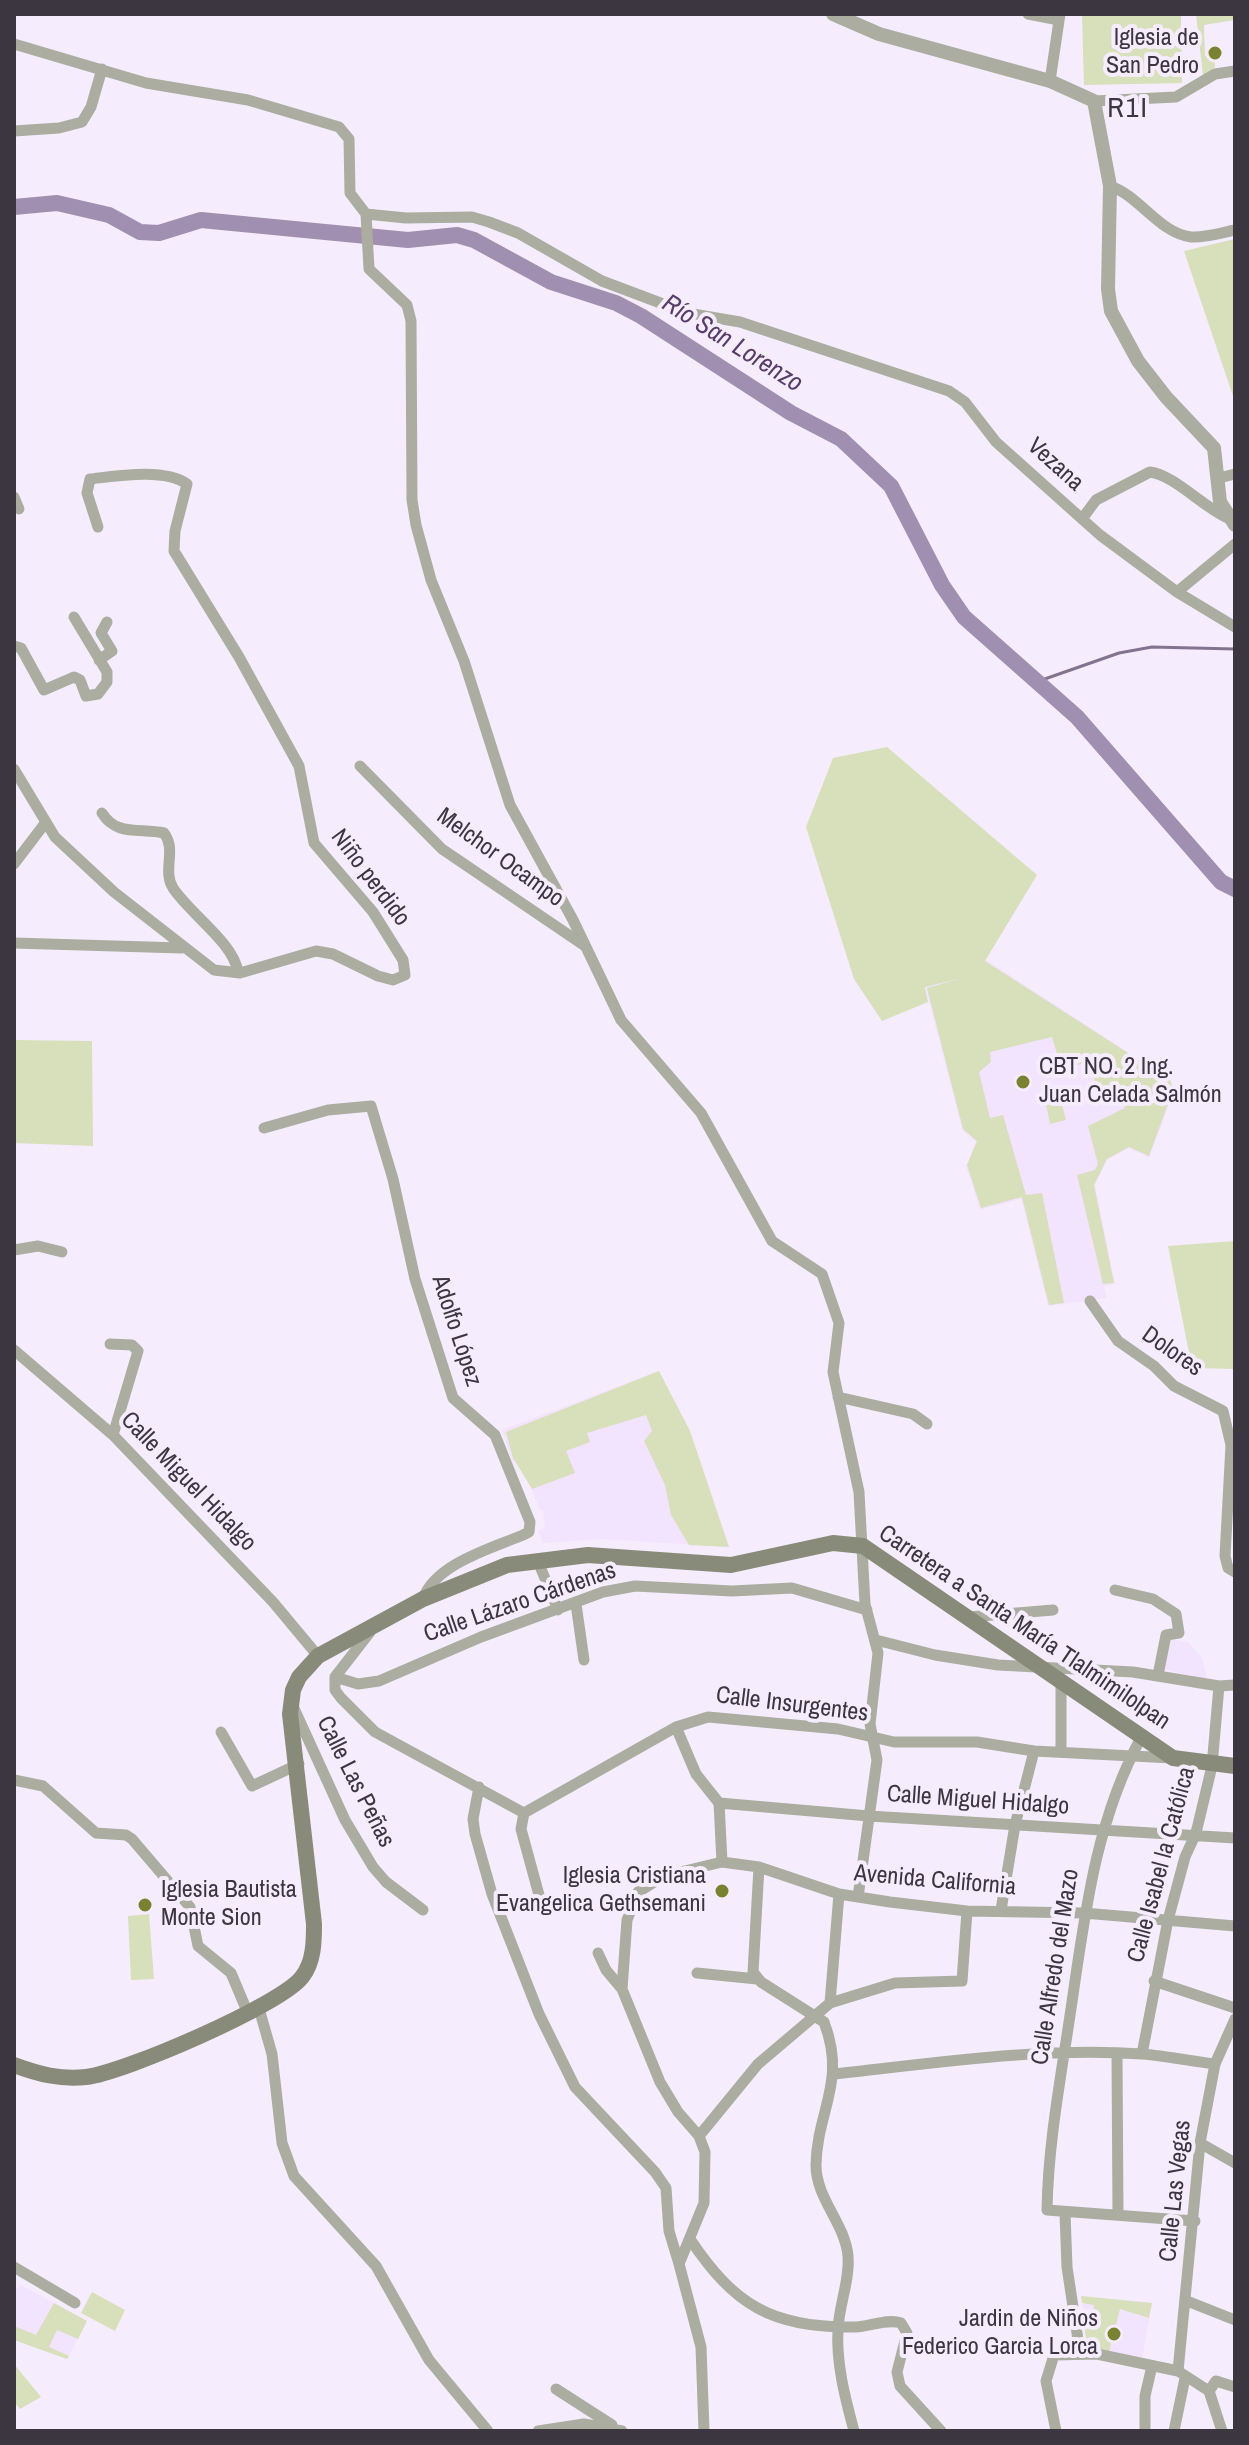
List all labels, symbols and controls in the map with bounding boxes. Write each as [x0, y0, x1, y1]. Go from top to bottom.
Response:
place label: Iglesia de San Pedro [1106, 25, 1199, 81]
marker: Iglesia de San Pedro [1206, 44, 1224, 62]
district label: R1I [1107, 92, 1149, 126]
water label: Río San Lorenzo [656, 288, 808, 400]
street label: Vezana [1021, 432, 1089, 498]
street label: Melchor Ocampo [431, 802, 569, 914]
street label: Niño perdido [324, 824, 416, 932]
place label: CBT NO. 2 Ing. Juan Celada Salmón [1039, 1054, 1222, 1110]
marker: CBT NO. 2 Ing. Juan Celada Salmón [1014, 1073, 1032, 1091]
street label: Adolfo López [425, 1272, 487, 1390]
street label: Dolores [1136, 1321, 1208, 1383]
street label: Calle Miguel Hidalgo [114, 1406, 262, 1558]
street label: Carretera a Santa María Tlalmimilolpan [873, 1519, 1175, 1737]
street label: Calle Lázaro Cárdenas [420, 1557, 620, 1649]
street label: Calle Insurgentes [714, 1681, 870, 1729]
street label: Calle Las Peñas [310, 1712, 400, 1852]
street label: Calle Isabel la Católica [1122, 1764, 1202, 1966]
street label: Calle Miguel Hidalgo [886, 1780, 1070, 1822]
street label: Avenida California [853, 1860, 1017, 1902]
place label: Iglesia Cristiana Evangelica Gethsemani [496, 1863, 706, 1919]
street label: Calle Alfredo del Mazo [1026, 1867, 1086, 2067]
place label: Iglesia Bautista Monte Sion [161, 1877, 297, 1933]
marker: Iglesia Cristiana Evangelica Gethsemani [713, 1882, 731, 1900]
marker: Iglesia Bautista Monte Sion [136, 1896, 154, 1914]
street label: Calle Las Vegas [1154, 2119, 1198, 2263]
place label: Jardin de Niños Federico Garcia Lorca [902, 2306, 1098, 2362]
marker: Jardin de Niños Federico Garcia Lorca [1105, 2325, 1123, 2343]

